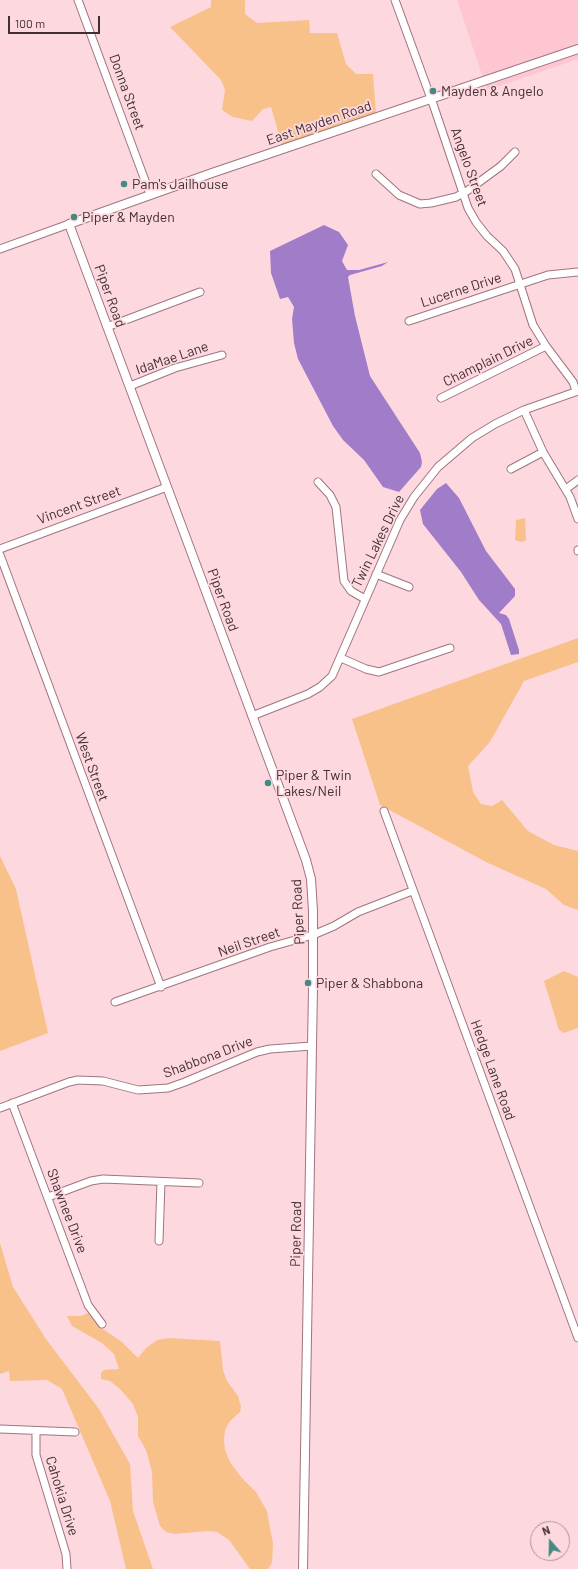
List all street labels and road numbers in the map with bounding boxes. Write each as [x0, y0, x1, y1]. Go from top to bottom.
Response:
street label: Donna Street [106, 52, 148, 132]
street label: East Mayden Road [264, 97, 374, 149]
street label: Angelo Street [447, 125, 491, 209]
street label: Piper Road [91, 262, 129, 330]
street label: Lucerne Drive [418, 269, 504, 311]
street label: Champlain Drive [440, 332, 536, 390]
street label: IdaMae Lane [133, 338, 211, 378]
street label: Vincent Street [35, 482, 123, 528]
street label: Twin Lakes Drive [348, 492, 408, 590]
street label: Piper Road [204, 566, 242, 634]
street label: West Street [72, 730, 112, 804]
street label: Piper Road [288, 879, 308, 945]
street label: Neil Street [216, 924, 282, 960]
street label: Hedge Lane Road [467, 1017, 519, 1123]
street label: Shabbona Drive [161, 1032, 255, 1082]
street label: Shawnee Drive [43, 1166, 91, 1256]
street label: Piper Road [287, 1201, 305, 1267]
street label: Cahokia Drive [42, 1454, 82, 1538]

